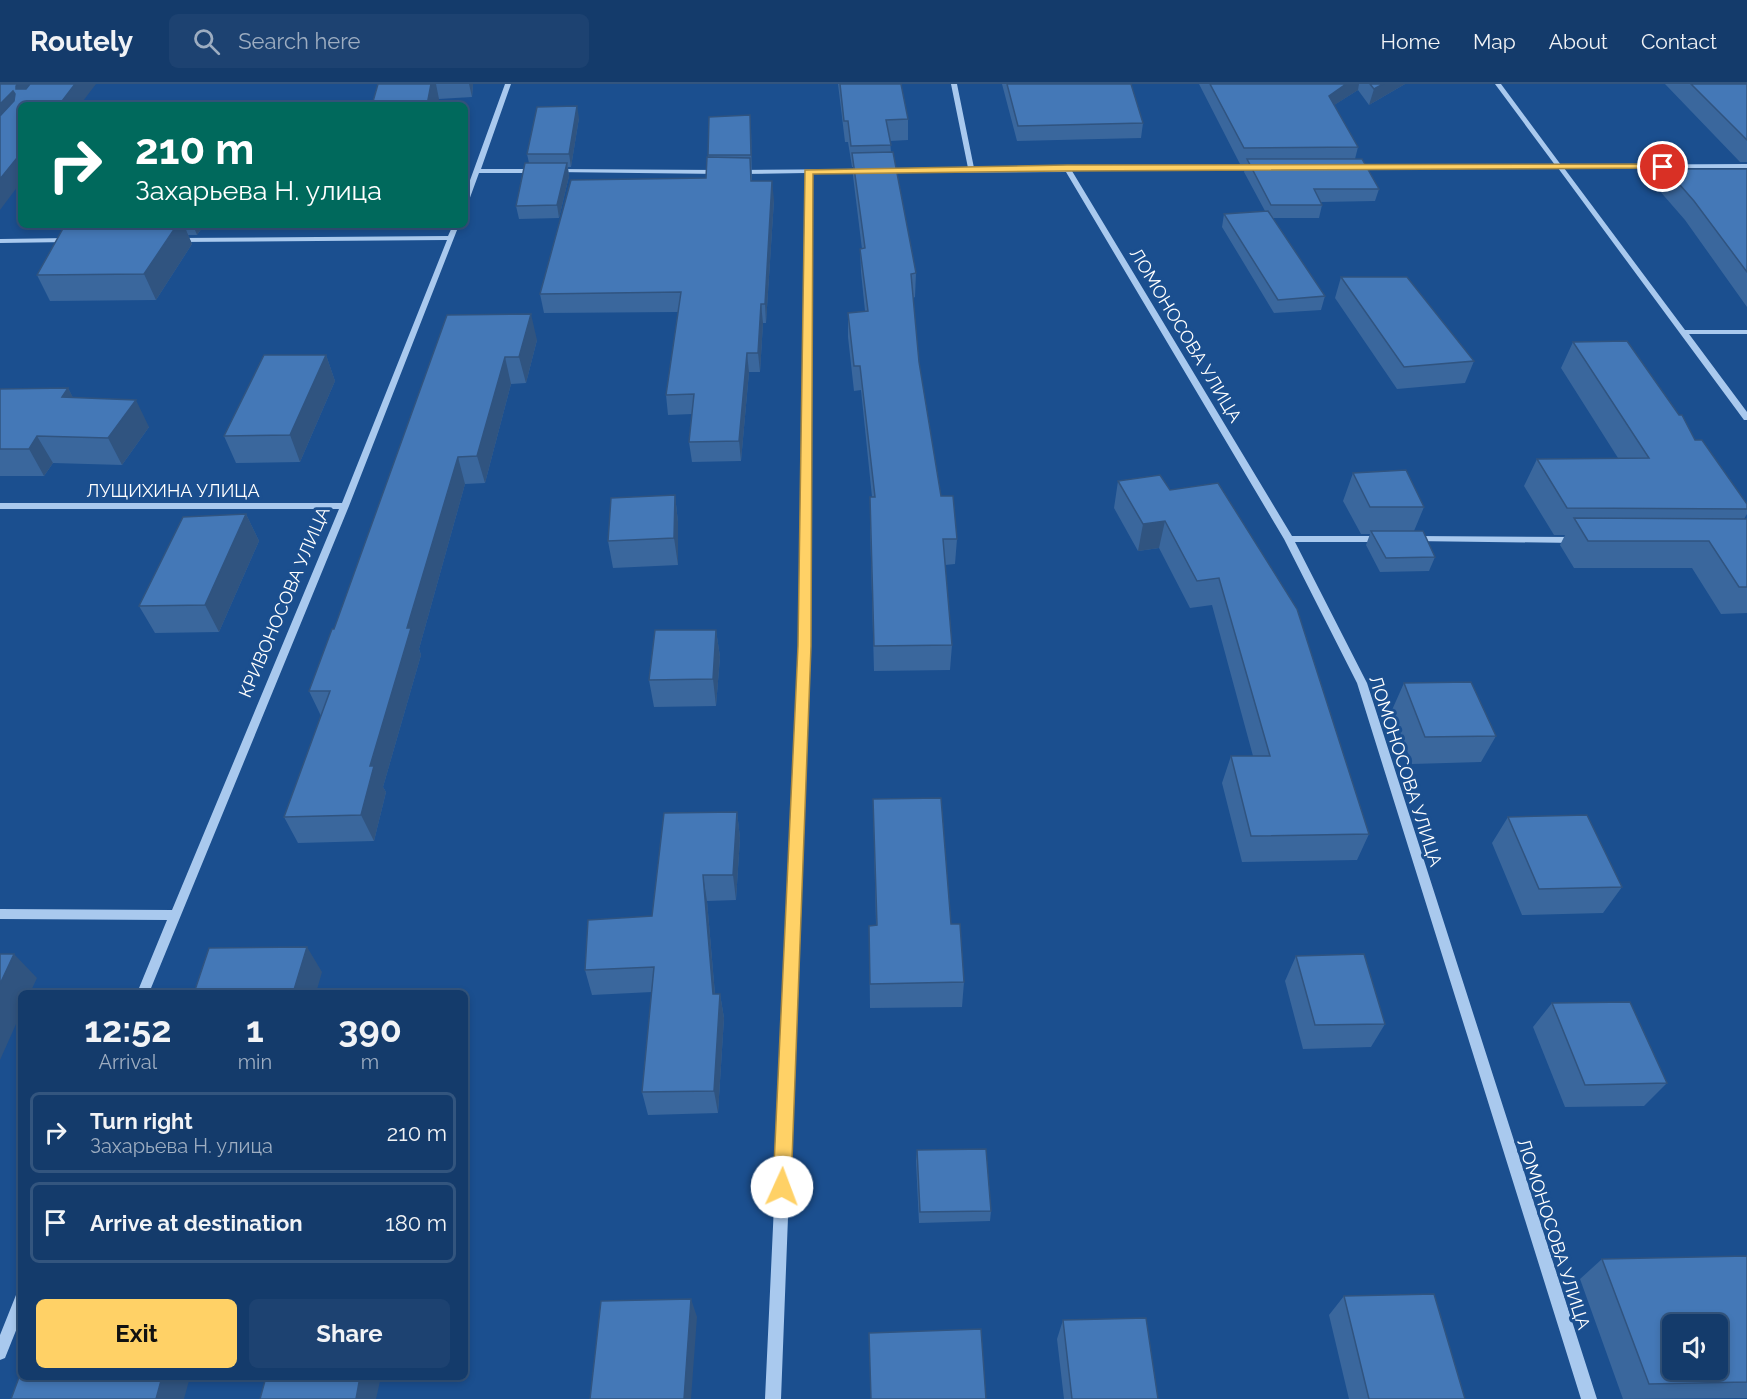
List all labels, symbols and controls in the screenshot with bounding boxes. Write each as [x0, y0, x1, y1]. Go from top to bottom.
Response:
search box [169, 14, 589, 68]
text: Routely [30, 25, 133, 58]
icon: search [190, 25, 223, 58]
text: Search here [238, 28, 360, 54]
text: Home [1381, 29, 1440, 54]
text: Map [1473, 29, 1516, 54]
text: About [1549, 29, 1608, 54]
text: Contact [1641, 29, 1717, 54]
text: 210 m [135, 125, 254, 174]
icon: right [36, 126, 114, 204]
pin [1637, 141, 1688, 192]
icon: arrive [1646, 150, 1679, 183]
text: Захарьева Н. улица [135, 175, 382, 206]
street label: ЛОМОНОСОВА УЛИЦА [1126, 244, 1246, 426]
street label: ЛУЩИХИНА УЛИЦА [86, 480, 260, 501]
street label: КРИВОНОСОВА УЛИЦА [234, 503, 334, 701]
street label: ЛОМОНОСОВА УЛИЦА [1365, 673, 1447, 869]
text: 12:52 [84, 1008, 171, 1050]
text: 1 [246, 1008, 264, 1050]
text: 390 [338, 1008, 402, 1050]
text: Arrival [99, 1050, 157, 1074]
text: min [238, 1050, 272, 1074]
text: m [361, 1050, 379, 1074]
text: Turn right [90, 1108, 193, 1134]
icon: right [39, 1116, 72, 1149]
text: 210 m [387, 1120, 447, 1146]
text: Захарьева Н. улица [90, 1134, 273, 1158]
street label: ЛОМОНОСОВА УЛИЦА [1513, 1136, 1595, 1332]
position arrow [750, 1155, 814, 1219]
icon: arrive [39, 1206, 72, 1239]
text: Arrive at destination [90, 1210, 303, 1236]
text: 180 m [385, 1210, 447, 1236]
button: Exit [36, 1299, 237, 1368]
button: Share [249, 1299, 450, 1368]
map controls [1662, 1314, 1728, 1380]
button: sound [1662, 1314, 1728, 1380]

